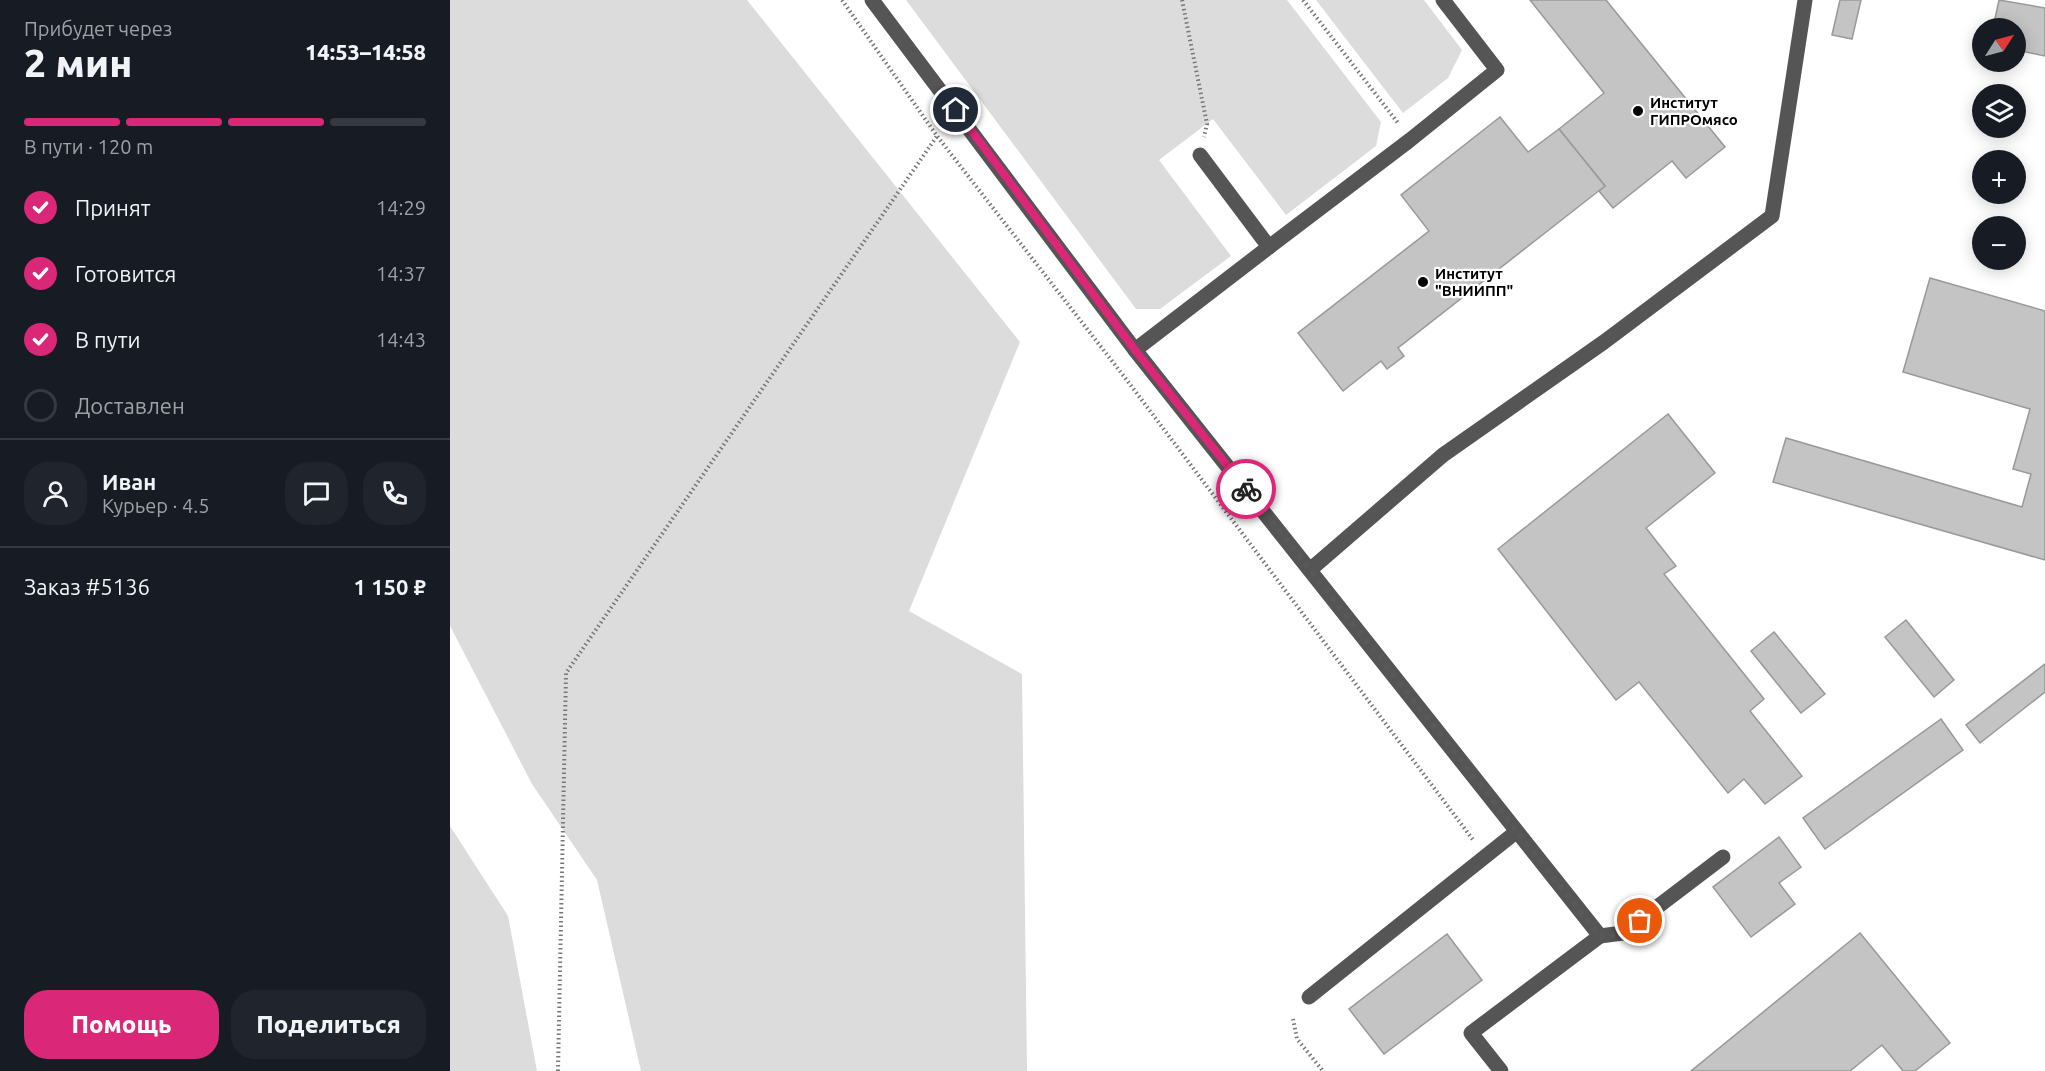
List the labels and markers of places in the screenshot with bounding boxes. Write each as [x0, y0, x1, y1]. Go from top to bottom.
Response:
pin [930, 84, 981, 135]
place label: Институт ГИПРОмясо [1650, 94, 1738, 128]
marker: Институт ГИПРОмясо [1631, 104, 1645, 118]
place label: Институт "ВНИИПП" [1435, 265, 1513, 299]
marker: Институт "ВНИИПП" [1416, 275, 1430, 289]
pin [1614, 895, 1665, 946]

